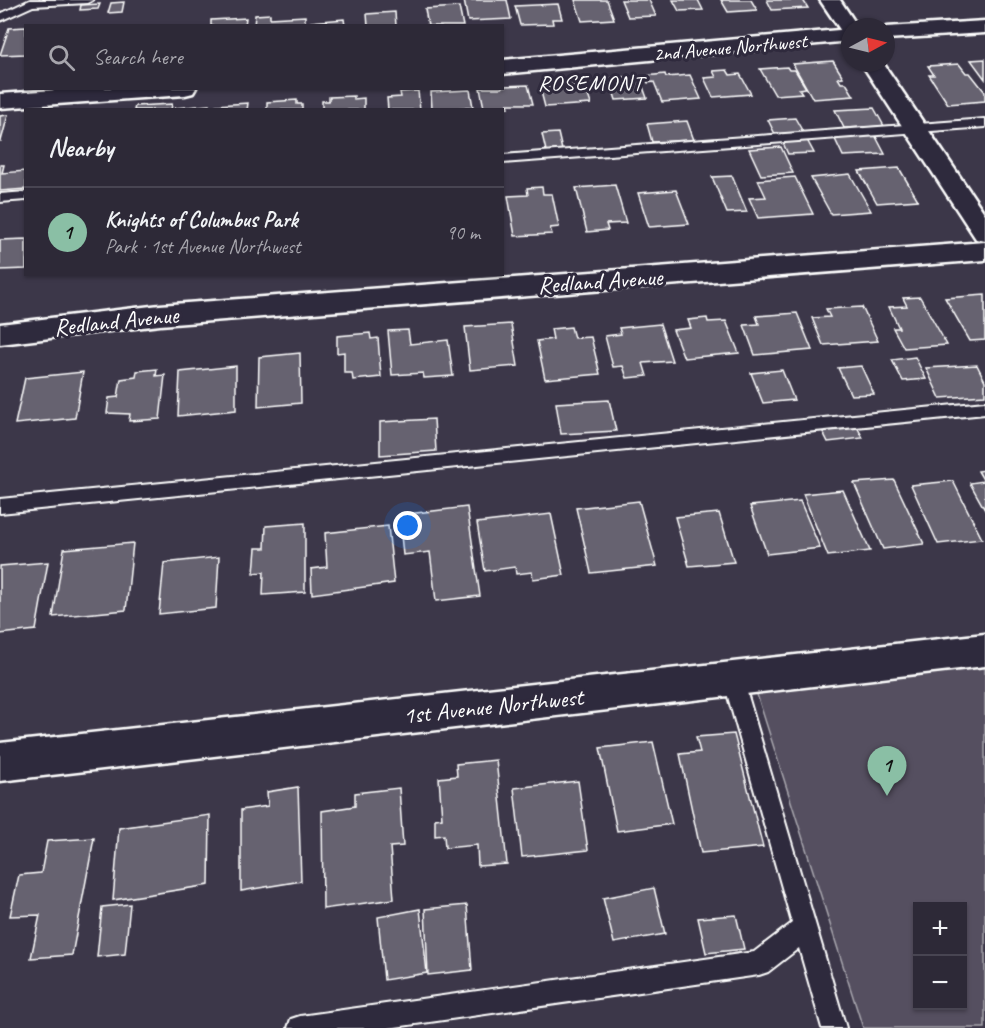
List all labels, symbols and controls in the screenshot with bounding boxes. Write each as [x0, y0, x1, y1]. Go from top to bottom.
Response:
north arrow [841, 18, 895, 72]
search box [24, 24, 504, 90]
street label: 2nd Avenue Northwest [652, 28, 810, 67]
icon: search [45, 41, 78, 74]
text: Search here [93, 43, 183, 71]
district label: ROSEMONT [538, 69, 648, 97]
text: Nearby [48, 131, 113, 164]
text: Knights of Columbus Park [105, 206, 298, 234]
text: 1 [63, 220, 72, 245]
text: 90 m [446, 220, 480, 245]
text: Park · 1st Avenue Northwest [105, 234, 301, 259]
street label: Redland Avenue [537, 262, 666, 300]
street label: Redland Avenue [52, 299, 182, 342]
your location [393, 511, 422, 540]
street label: 1st Avenue Northwest [402, 681, 586, 730]
pin: 1 [868, 746, 906, 796]
map controls [913, 902, 967, 1010]
button: + [913, 902, 967, 956]
button: − [913, 956, 967, 1010]

